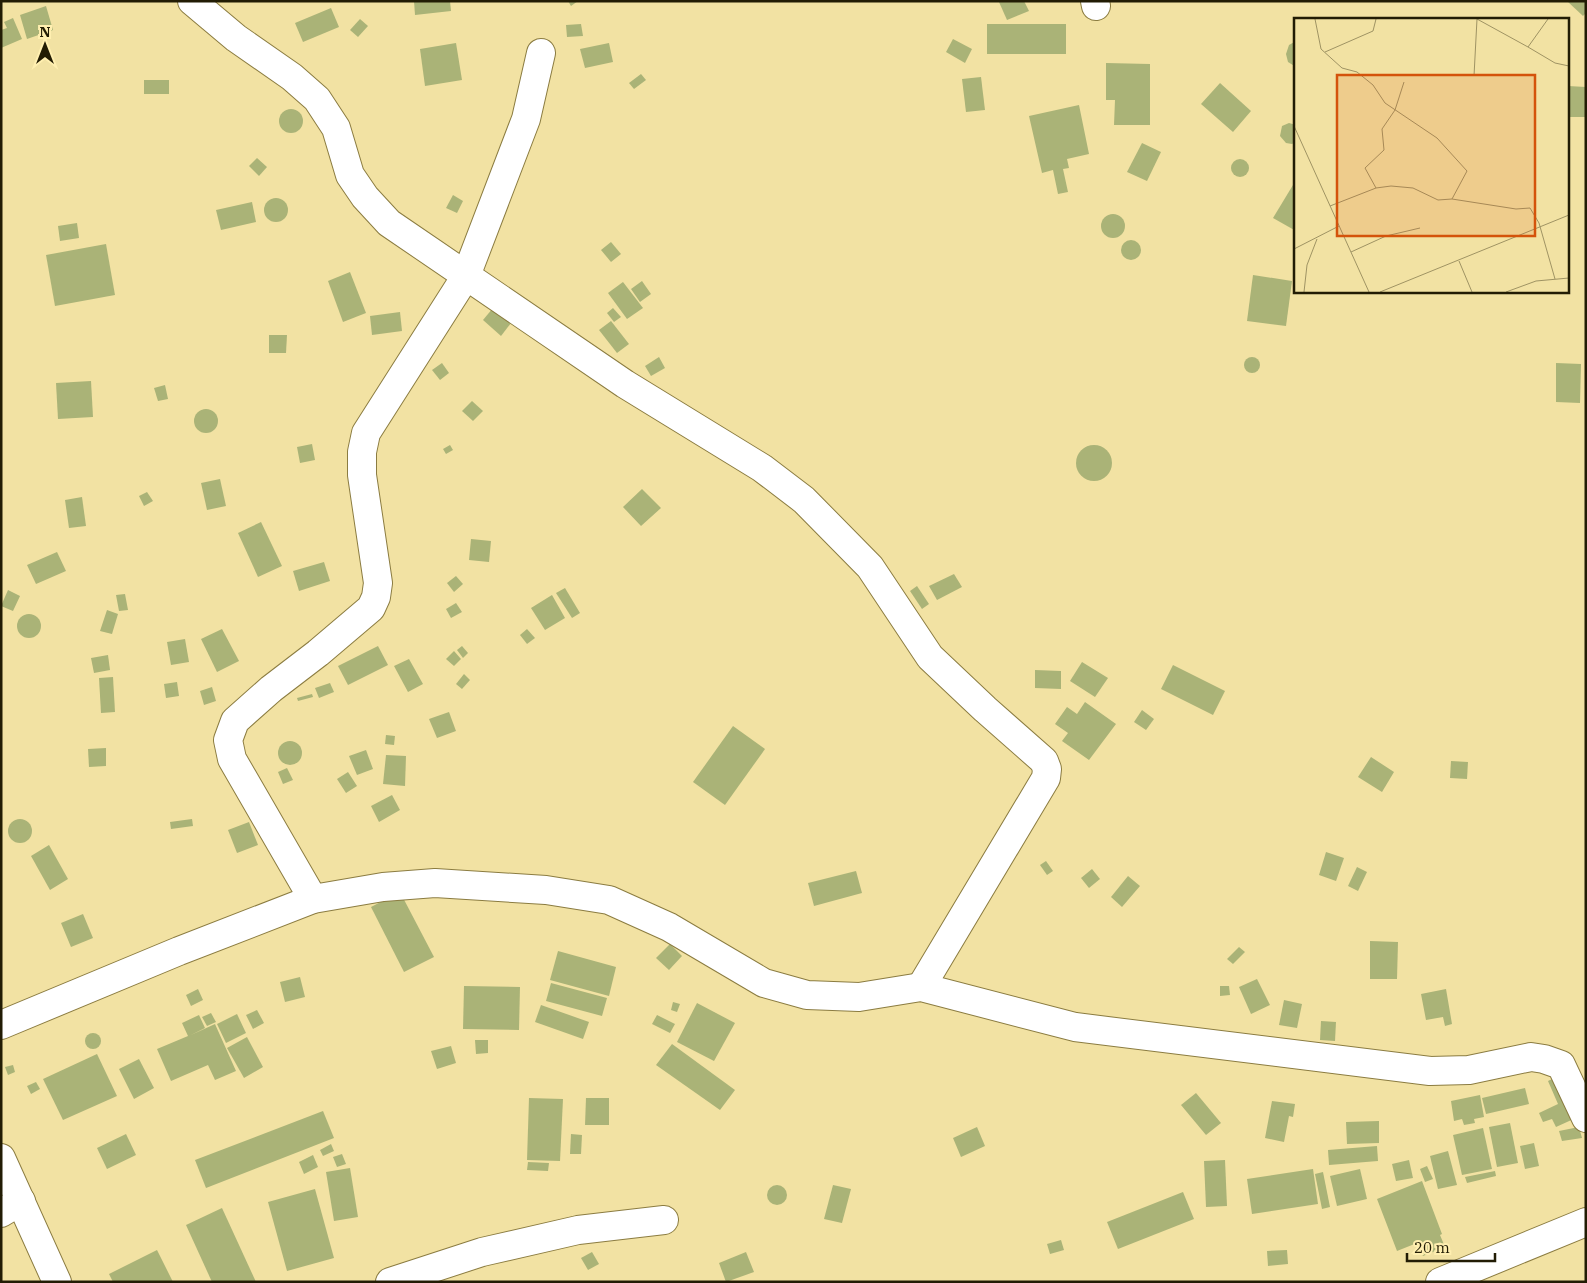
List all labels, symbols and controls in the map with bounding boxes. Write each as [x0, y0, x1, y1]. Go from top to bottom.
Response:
inset map [1294, 18, 1570, 292]
north arrow [20, 20, 70, 70]
text: N [39, 23, 51, 41]
scale bar [1407, 1230, 1494, 1262]
text: 20 m [1414, 1238, 1450, 1257]

